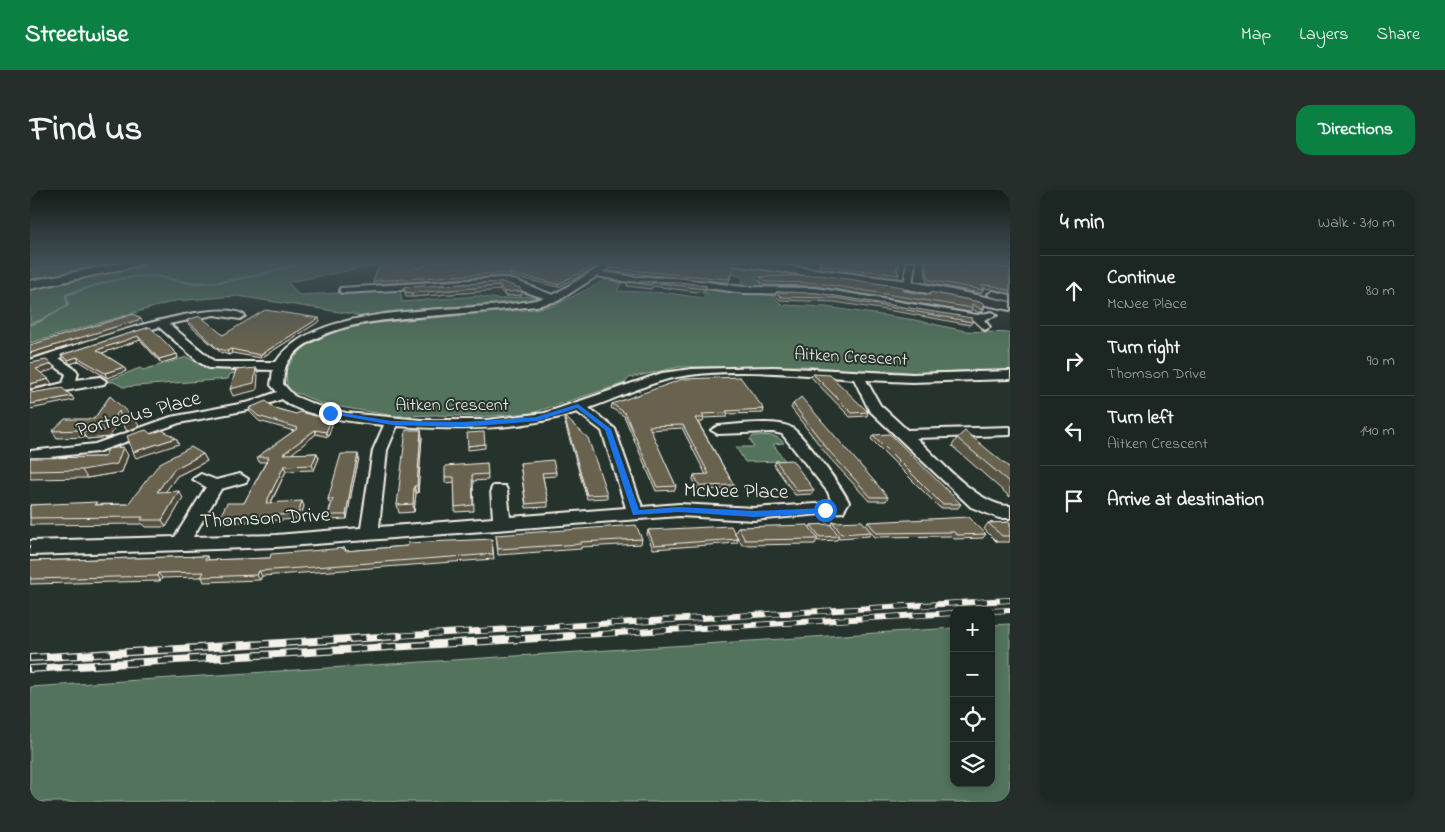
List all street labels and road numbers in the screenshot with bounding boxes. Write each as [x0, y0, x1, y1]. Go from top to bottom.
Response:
street label: Aitken Crescent [794, 342, 908, 374]
street label: Porteous Place [73, 384, 205, 446]
street label: Aitken Crescent [395, 393, 509, 419]
street label: McNee Place [683, 476, 789, 508]
street label: Thomson Drive [199, 501, 332, 537]

